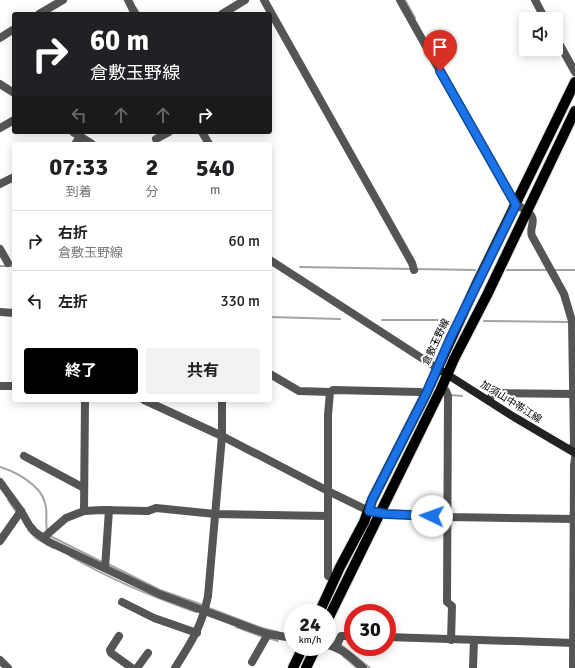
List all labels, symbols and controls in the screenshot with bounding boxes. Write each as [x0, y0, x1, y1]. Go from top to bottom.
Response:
map controls [519, 12, 563, 56]
button: sound [519, 12, 563, 56]
text: 60 m [90, 24, 149, 58]
icon: right [24, 28, 76, 80]
pin [423, 30, 457, 71]
icon: arrive [429, 36, 451, 58]
text: 倉敷玉野線 [90, 62, 180, 84]
icon: left [68, 104, 90, 126]
icon: ahead [110, 104, 132, 126]
icon: ahead [152, 104, 174, 126]
icon: right [194, 104, 216, 126]
text: 07:33 [49, 152, 108, 182]
text: 2 [146, 152, 158, 182]
text: 540 [196, 153, 235, 183]
text: m [210, 182, 220, 198]
text: 到着 [66, 184, 92, 200]
text: 分 [145, 184, 159, 200]
text: 右折 [58, 224, 88, 242]
icon: right [24, 230, 46, 252]
text: 60 m [229, 232, 260, 250]
text: 倉敷玉野線 [58, 245, 123, 261]
icon: left [24, 290, 46, 312]
text: 330 m [220, 292, 260, 310]
text: 左折 [58, 293, 88, 311]
street label: 倉敷玉野線 [420, 317, 452, 367]
button: 終了 [24, 348, 138, 394]
button: 共有 [146, 348, 260, 394]
street label: 加須山中帯江線 [478, 378, 544, 426]
position arrow [411, 495, 453, 537]
speed limit sign: 30 [344, 604, 396, 656]
text: 24 [299, 612, 321, 637]
text: km/h [299, 634, 321, 646]

